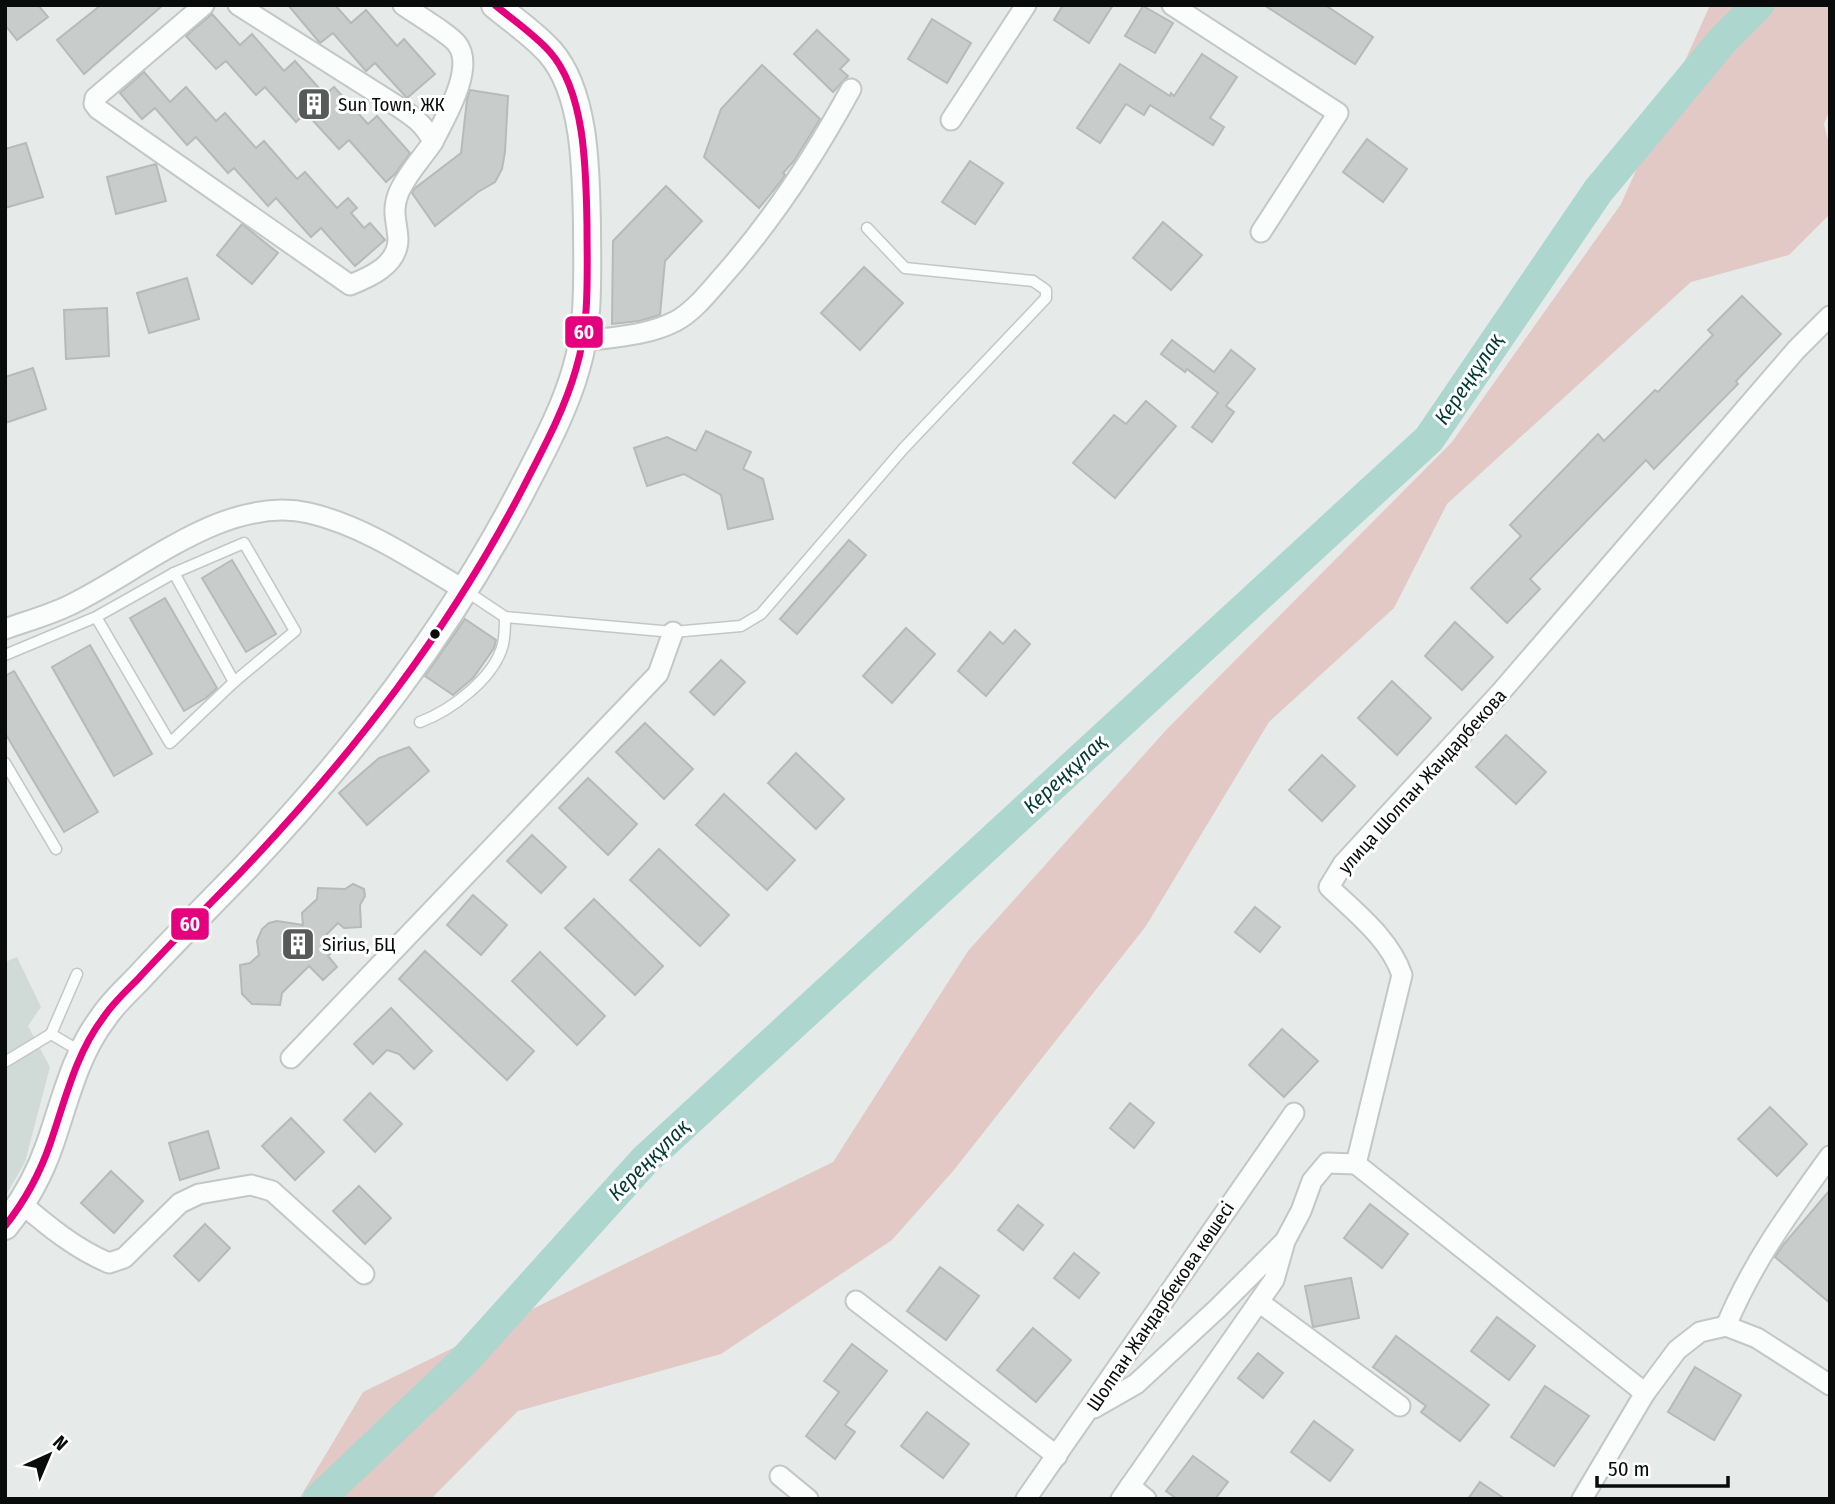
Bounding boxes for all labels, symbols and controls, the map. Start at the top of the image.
building icon: Sun Town, ЖК [295,85,333,123]
place label: Sun Town, ЖК [338,93,445,116]
line badge: 60 [564,315,604,349]
text: 60 [574,321,594,344]
water label: Кереңқұлақ [1429,328,1509,430]
unlabelled marker [428,627,442,641]
street label: улица Шолпан Жандарбекова [1333,684,1511,878]
water label: Кереңқұлақ [1018,729,1112,819]
line badge: 60 [170,907,210,941]
text: 60 [180,913,200,936]
building icon: Sirius, БЦ [279,925,317,963]
place label: Sirius, БЦ [322,933,396,956]
water label: Кереңқұлақ [603,1114,695,1206]
street label: Шолпан Жандарбекова көшесі [1082,1197,1239,1415]
north arrow [14,1420,84,1490]
text: N [48,1431,73,1455]
scale bar [1597,1444,1728,1488]
text: 50 m [1608,1456,1650,1482]

